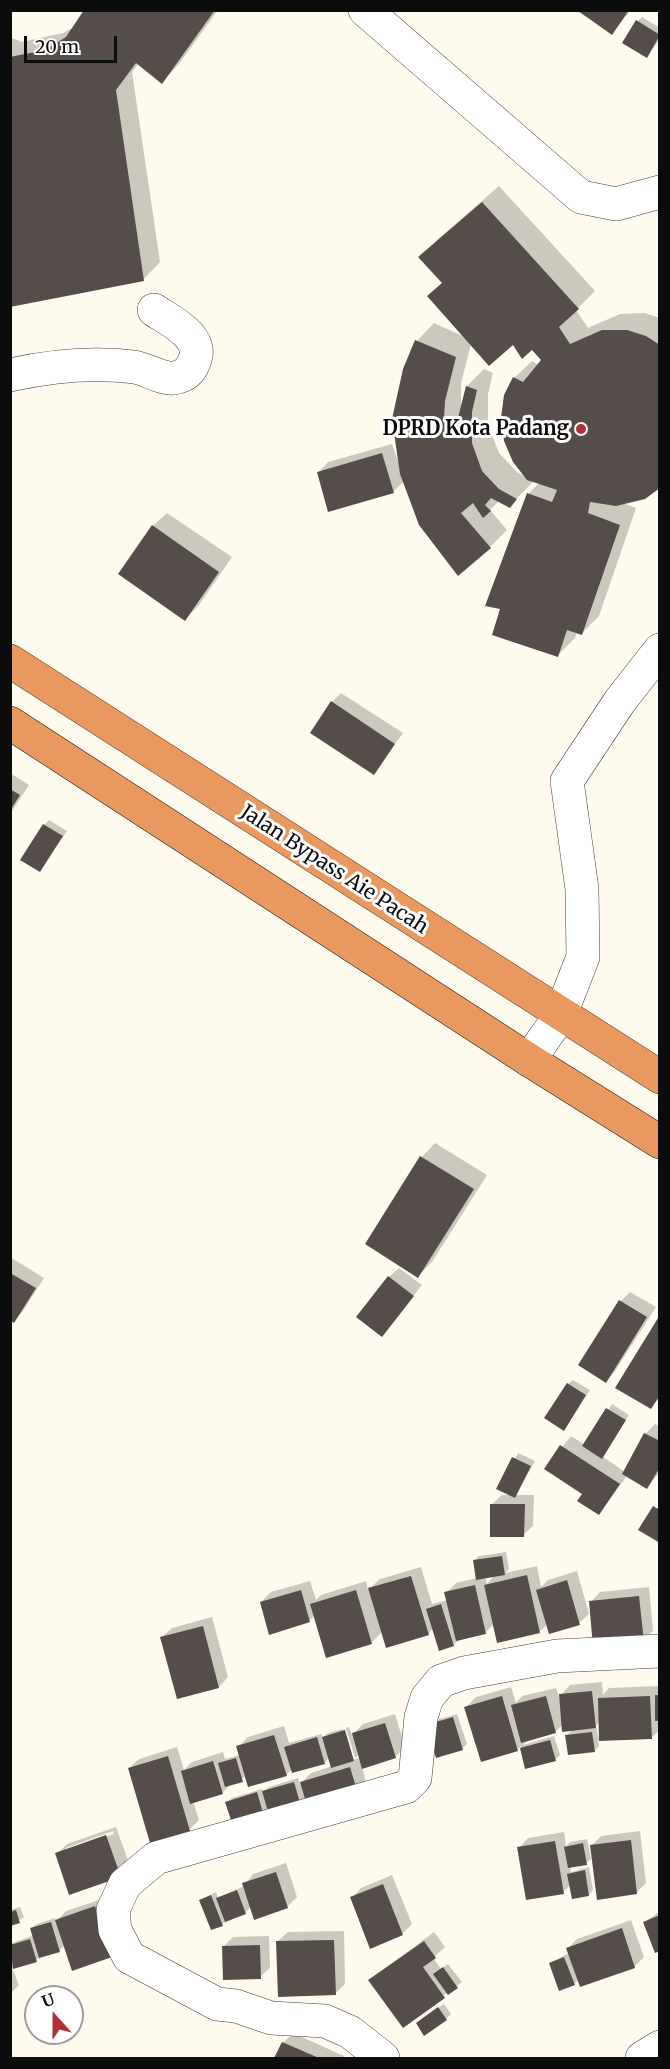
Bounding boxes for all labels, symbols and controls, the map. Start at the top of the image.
scale bar [27,24,120,62]
text: 20 m [35,35,79,58]
place label: DPRD Kota Padang [383,417,569,441]
marker: DPRD Kota Padang [574,422,588,436]
street label: Jalan Bypass Aie Pacah [236,800,432,940]
north arrow [24,1985,84,2045]
text: U [39,1989,57,2012]

